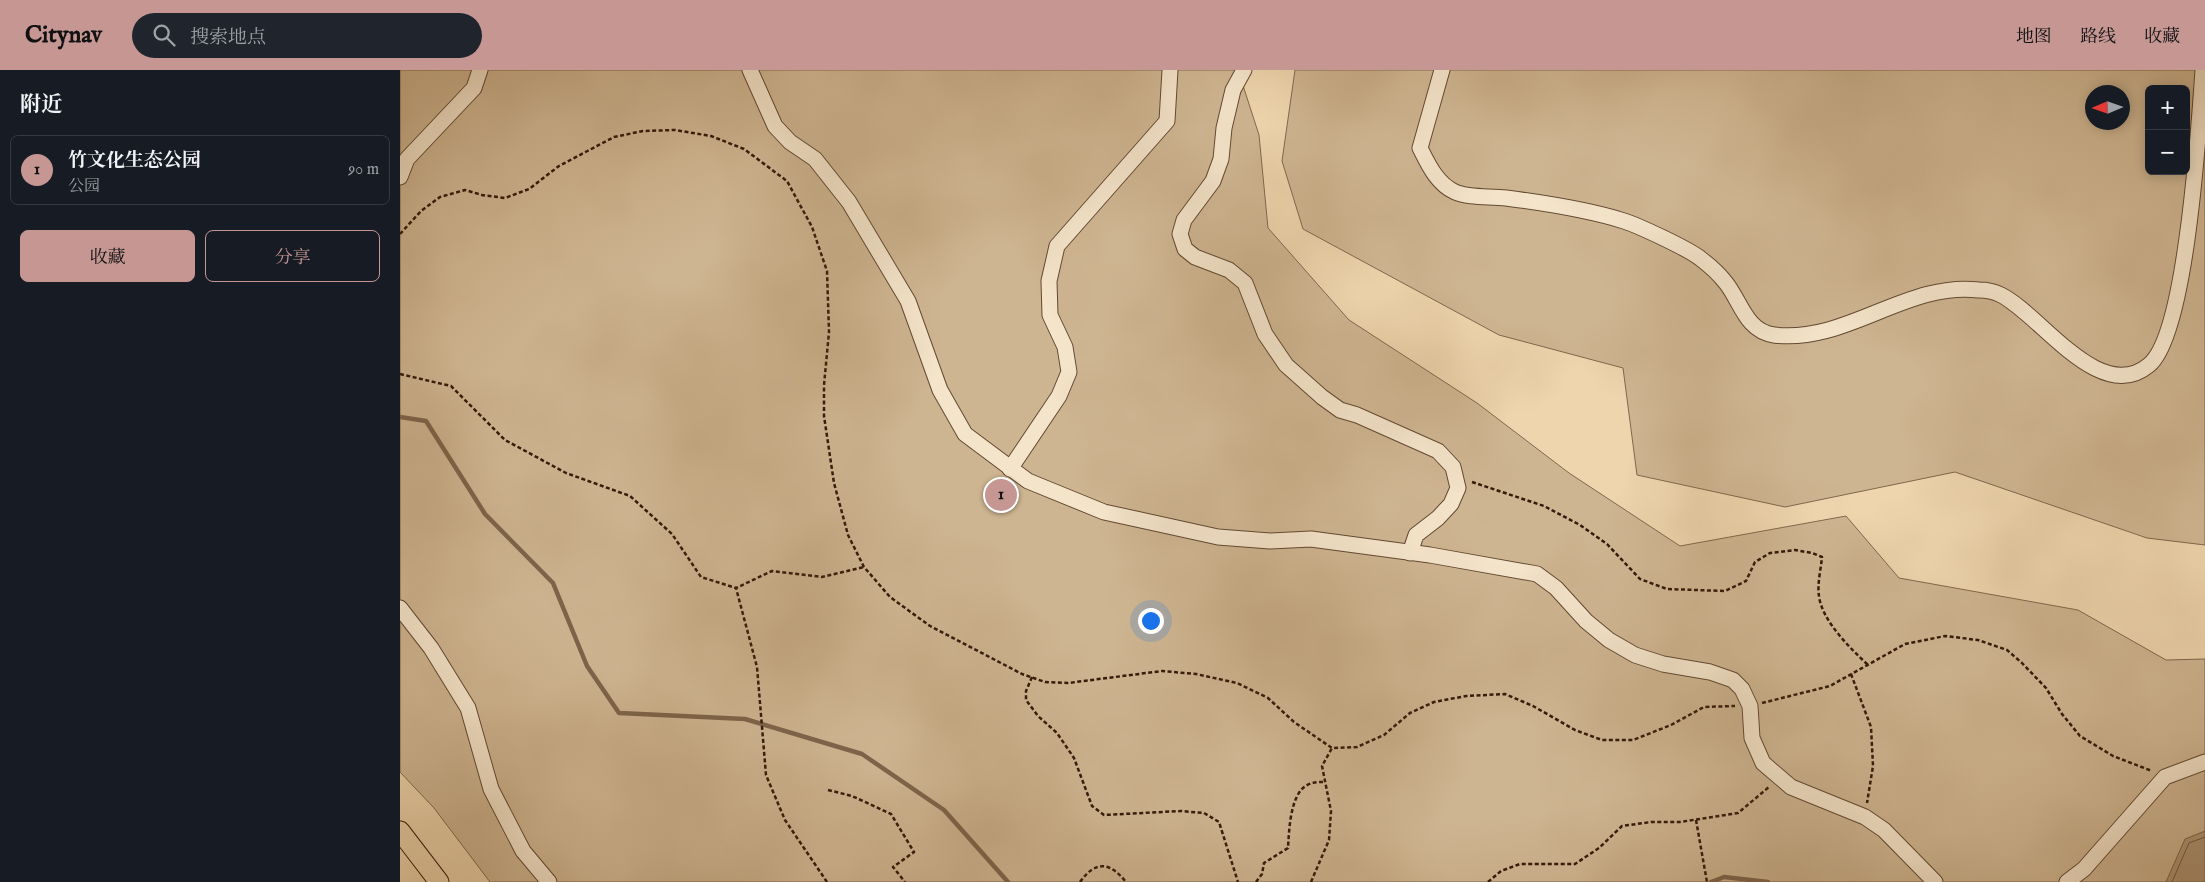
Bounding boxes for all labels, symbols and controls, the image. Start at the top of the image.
search box [132,13,482,58]
text: Citynav [25,20,102,51]
icon: search [150,21,178,49]
text: 搜索地点 [190,26,266,50]
text: 地图 [2016,26,2052,49]
text: 路线 [2080,26,2116,49]
text: 收藏 [2144,26,2180,49]
north arrow [2085,85,2130,130]
map controls [2145,85,2190,175]
button: + [2145,85,2190,130]
text: 附近 [20,92,62,119]
button: − [2145,130,2190,175]
text: 竹文化生态公园 [68,149,201,173]
text: 1 [34,160,40,180]
text: 90 m [348,160,379,180]
text: 公园 [68,177,100,197]
button: 收藏 [20,230,195,282]
button: 分享 [205,230,380,282]
pin: 1 [985,476,1017,514]
your location [1138,608,1164,634]

